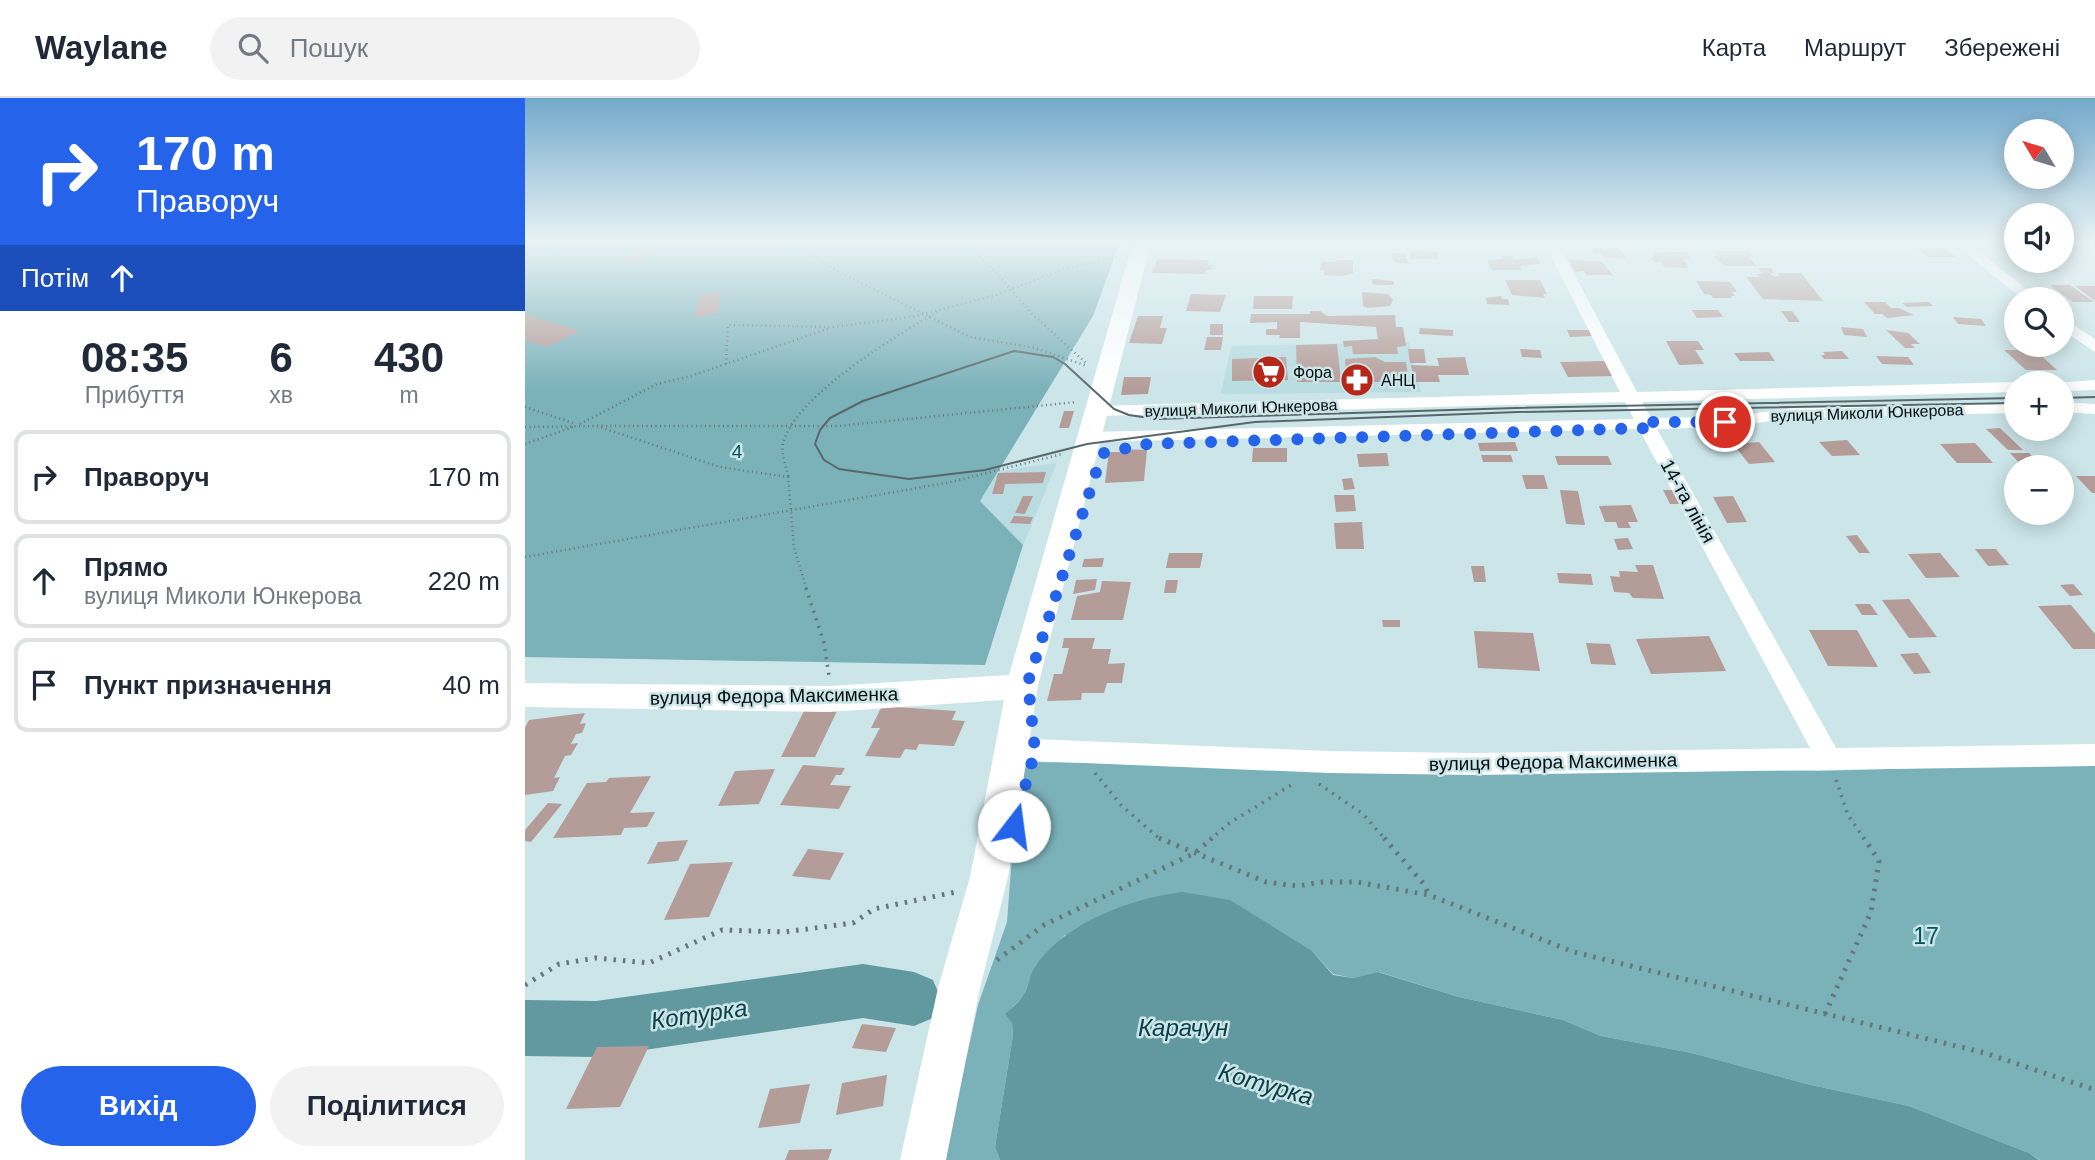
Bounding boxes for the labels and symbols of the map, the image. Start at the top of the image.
north arrow [2004,119,2074,189]
supermarket icon: Фора [1250,353,1288,391]
pharmacy icon: АНЦ [1338,361,1376,399]
place label: Фора [1293,364,1332,381]
place label: АНЦ [1381,372,1415,389]
pin [1695,392,1755,452]
street label: вулиця Миколи Юнкерова [1144,396,1338,420]
street label: вулиця Миколи Юнкерова [1770,401,1964,425]
park label: 4 [732,441,743,462]
street label: 14-та лінія [1656,456,1720,546]
street label: вулиця Федора Максименка [650,683,899,709]
street label: вулиця Федора Максименка [1429,749,1678,775]
position arrow [977,789,1051,863]
park label: 17 [1913,923,1939,949]
water label: Котурка [649,994,749,1034]
water label: Карачун [1138,1014,1228,1041]
water label: Котурка [1216,1058,1316,1110]

